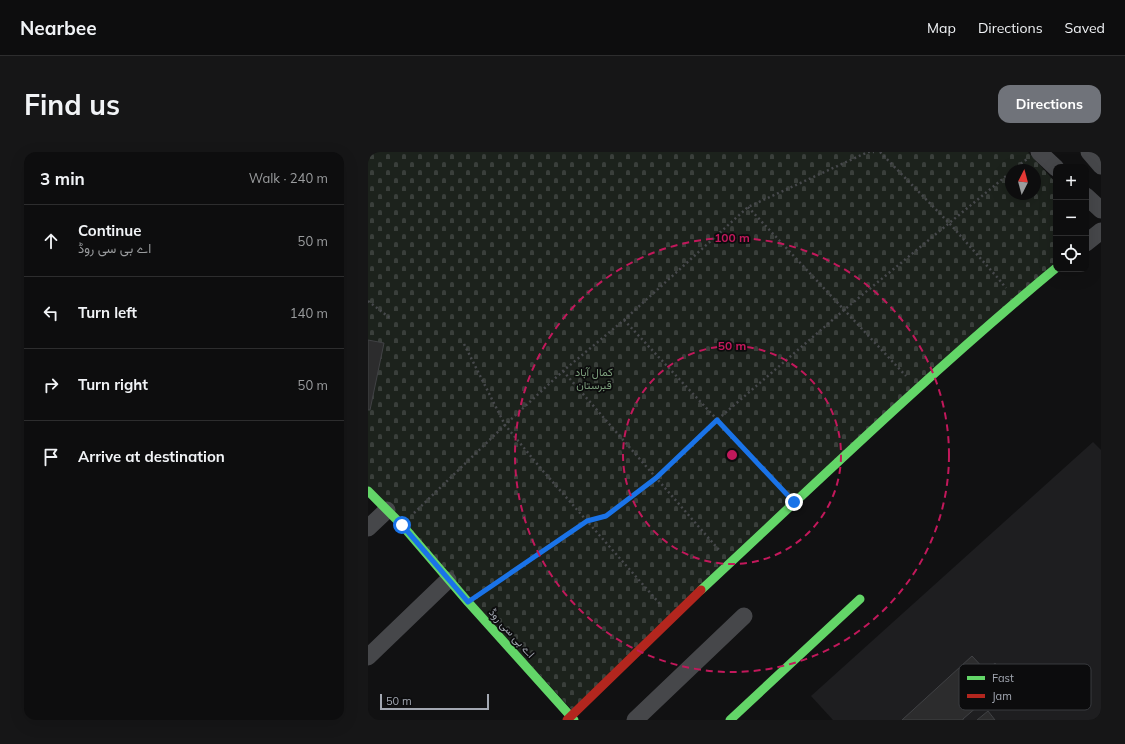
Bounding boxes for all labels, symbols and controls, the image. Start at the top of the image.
text: Nearbee [20,16,97,40]
text: Map [927,19,956,37]
text: Directions [978,19,1043,37]
text: Saved [1065,19,1105,37]
button: Directions [998,85,1101,123]
text: Find us [24,87,120,122]
north arrow [1005,164,1041,200]
map controls [1053,164,1089,272]
button: + [1053,164,1089,200]
text: 3 min [40,168,85,189]
text: Walk · 240 m [249,170,328,186]
button: − [1053,200,1089,236]
text: Continue [78,221,141,240]
icon: ahead [40,230,62,252]
text: 100 m [714,230,750,245]
text: 50 m [298,233,328,249]
button: locate [1053,236,1089,272]
text: اے بی سی روڈ [78,240,151,256]
icon: left [40,302,62,324]
text: Turn left [78,303,137,322]
text: 140 m [290,305,328,321]
text: 50 m [718,338,746,353]
park label: کمال آباد قبرستان [575,365,613,392]
icon: right [40,374,62,396]
text: Turn right [78,375,148,394]
text: 50 m [298,377,328,393]
icon: arrive [40,446,62,468]
text: Arrive at destination [78,447,225,466]
centre of rings [725,448,739,462]
route end [785,493,803,511]
route start [393,516,411,534]
street label: اے بی سی روڈ [486,605,538,661]
legend [959,664,1091,710]
text: Fast [992,671,1014,685]
text: Jam [992,689,1012,703]
scale bar [380,692,489,711]
text: 50 m [386,694,412,708]

